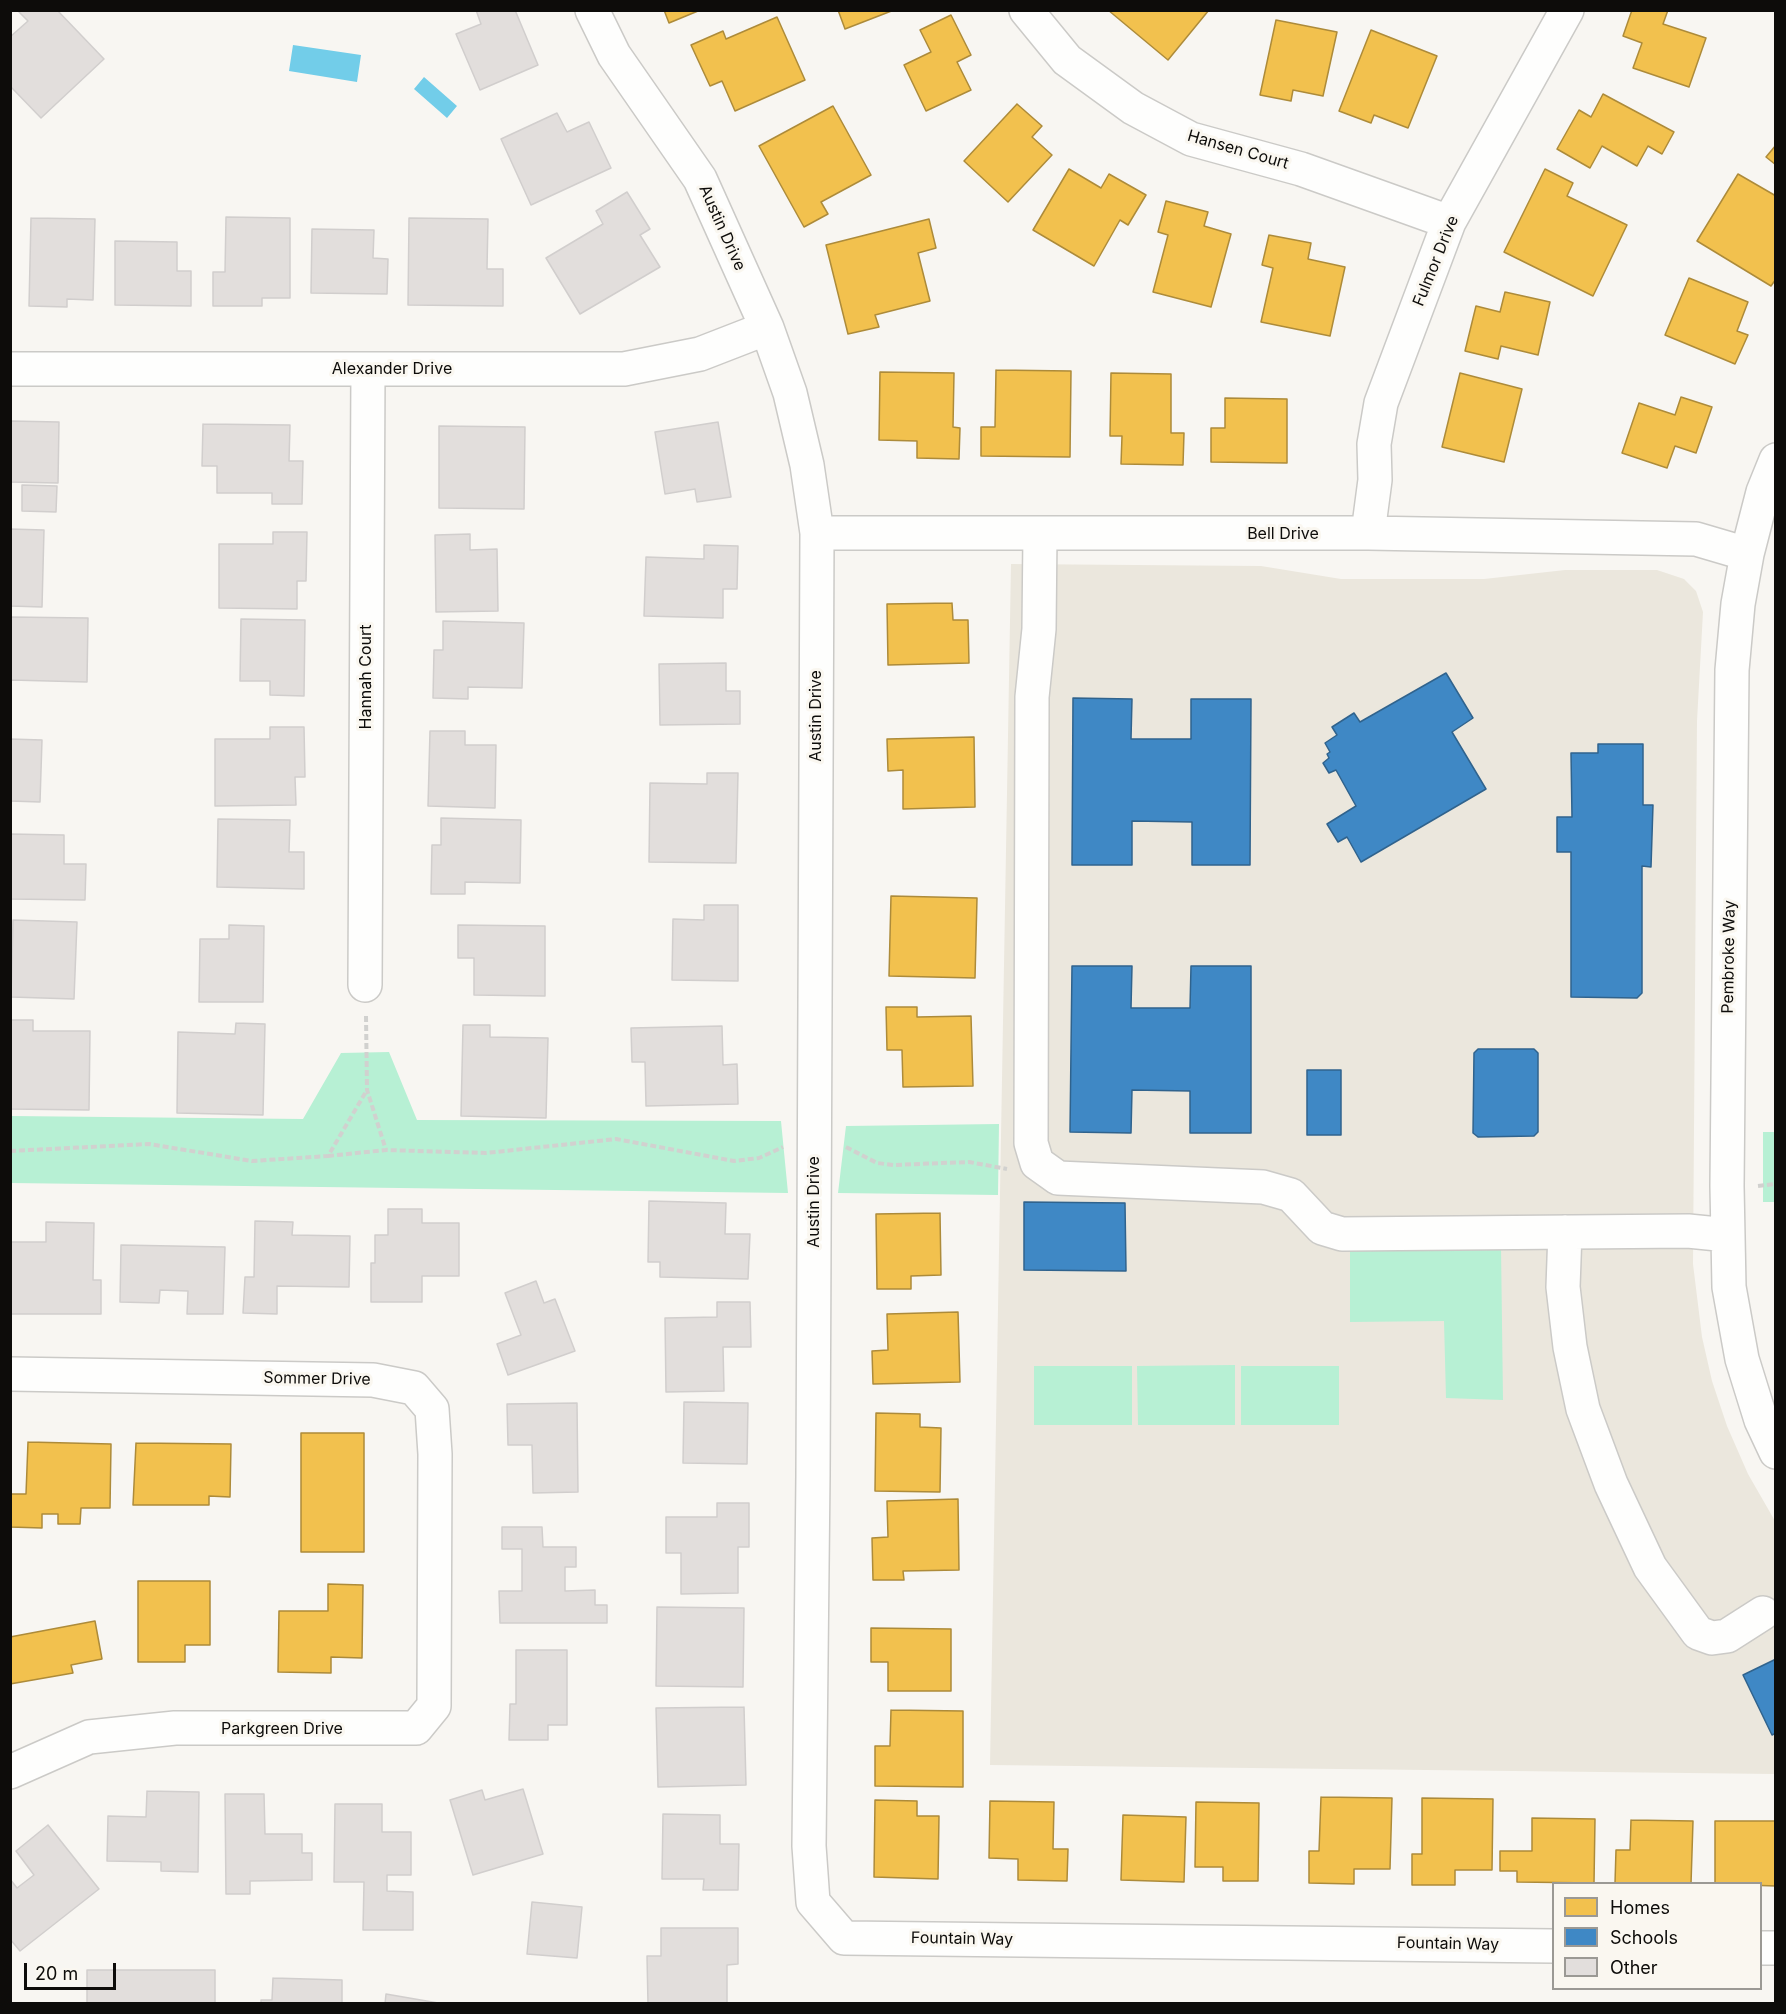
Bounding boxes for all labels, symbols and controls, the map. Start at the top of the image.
street label: Hansen Court [1185,126,1291,174]
street label: Austin Drive [695,182,749,274]
street label: Fulmor Drive [1409,213,1463,309]
street label: Alexander Drive [332,359,452,379]
street label: Bell Drive [1247,524,1319,544]
street label: Hannah Court [356,625,376,729]
street label: Austin Drive [806,670,826,762]
street label: Pembroke Way [1718,900,1740,1014]
street label: Austin Drive [804,1156,824,1248]
street label: Sommer Drive [263,1368,371,1390]
street label: Parkgreen Drive [221,1719,343,1739]
legend [1552,1882,1762,1990]
text: Homes [1610,1897,1670,1918]
text: Schools [1610,1927,1678,1948]
street label: Fountain Way [911,1929,1013,1949]
street label: Fountain Way [1397,1934,1499,1954]
scale bar [27,1951,118,1989]
text: Other [1610,1957,1658,1978]
text: 20 m [35,1963,78,1984]

